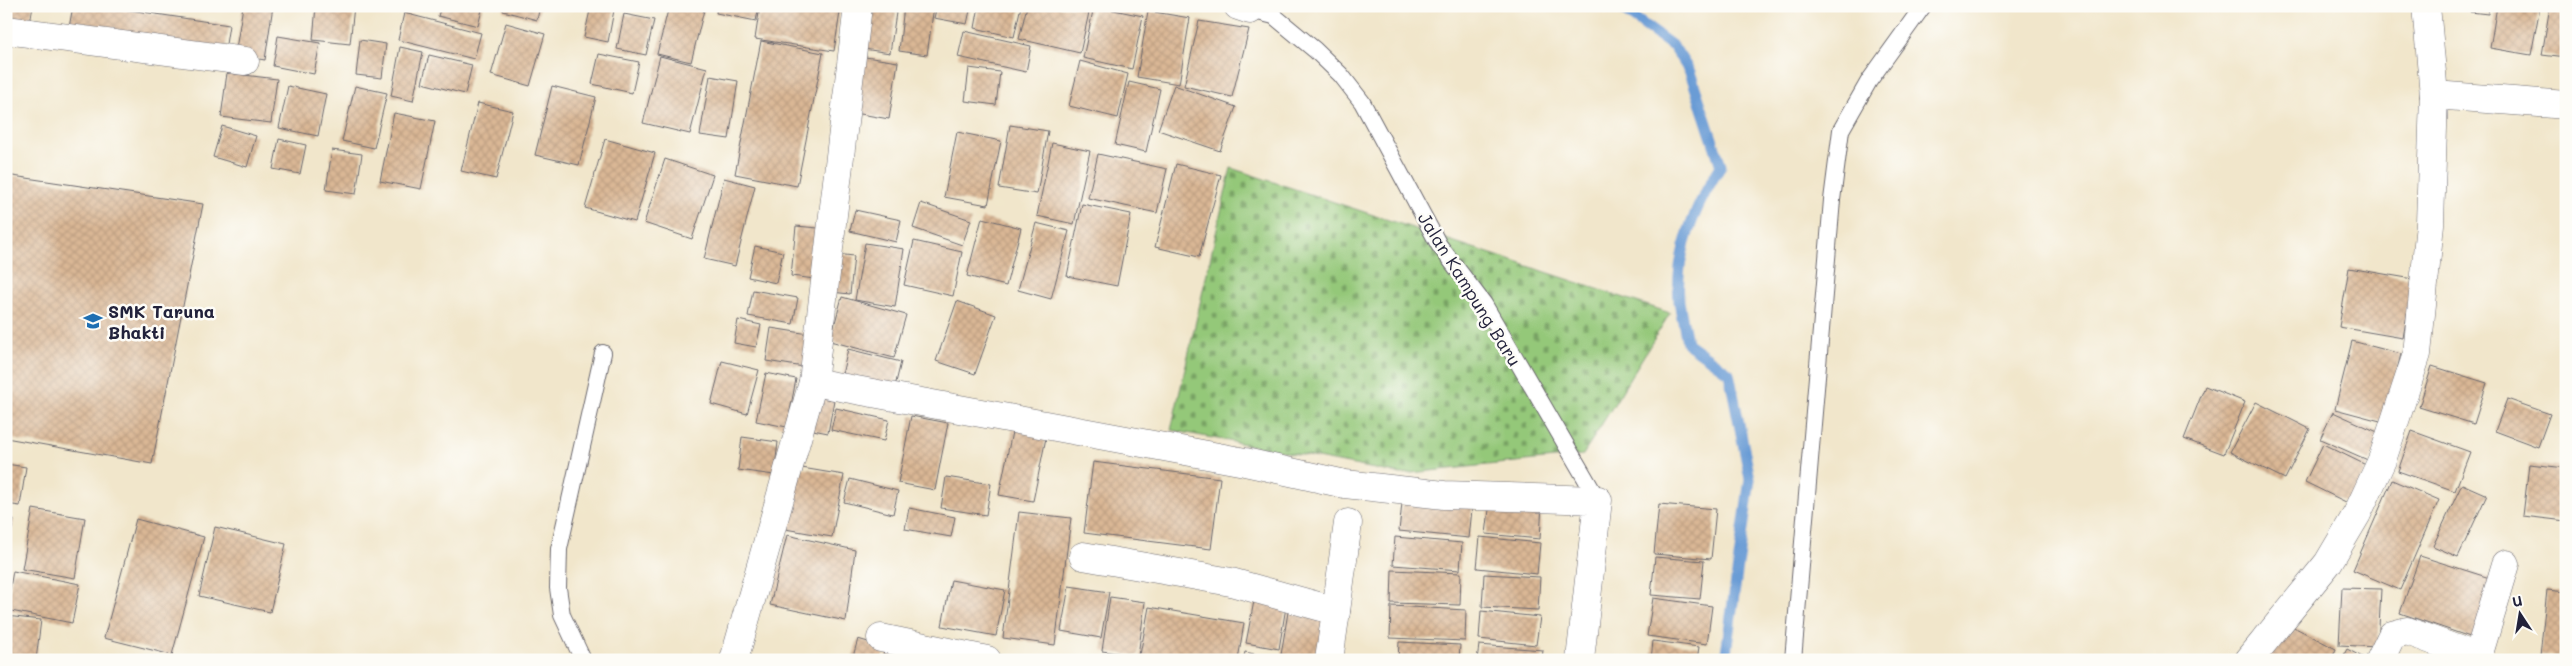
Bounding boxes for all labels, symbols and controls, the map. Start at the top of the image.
street label: Jalan Kampung Baru [1413,207,1527,371]
place label: SMK Taruna Bhakti [108,299,215,344]
school or university icon: SMK Taruna Bhakti [82,310,104,332]
north arrow [2494,588,2544,638]
text: U [2510,590,2524,611]

